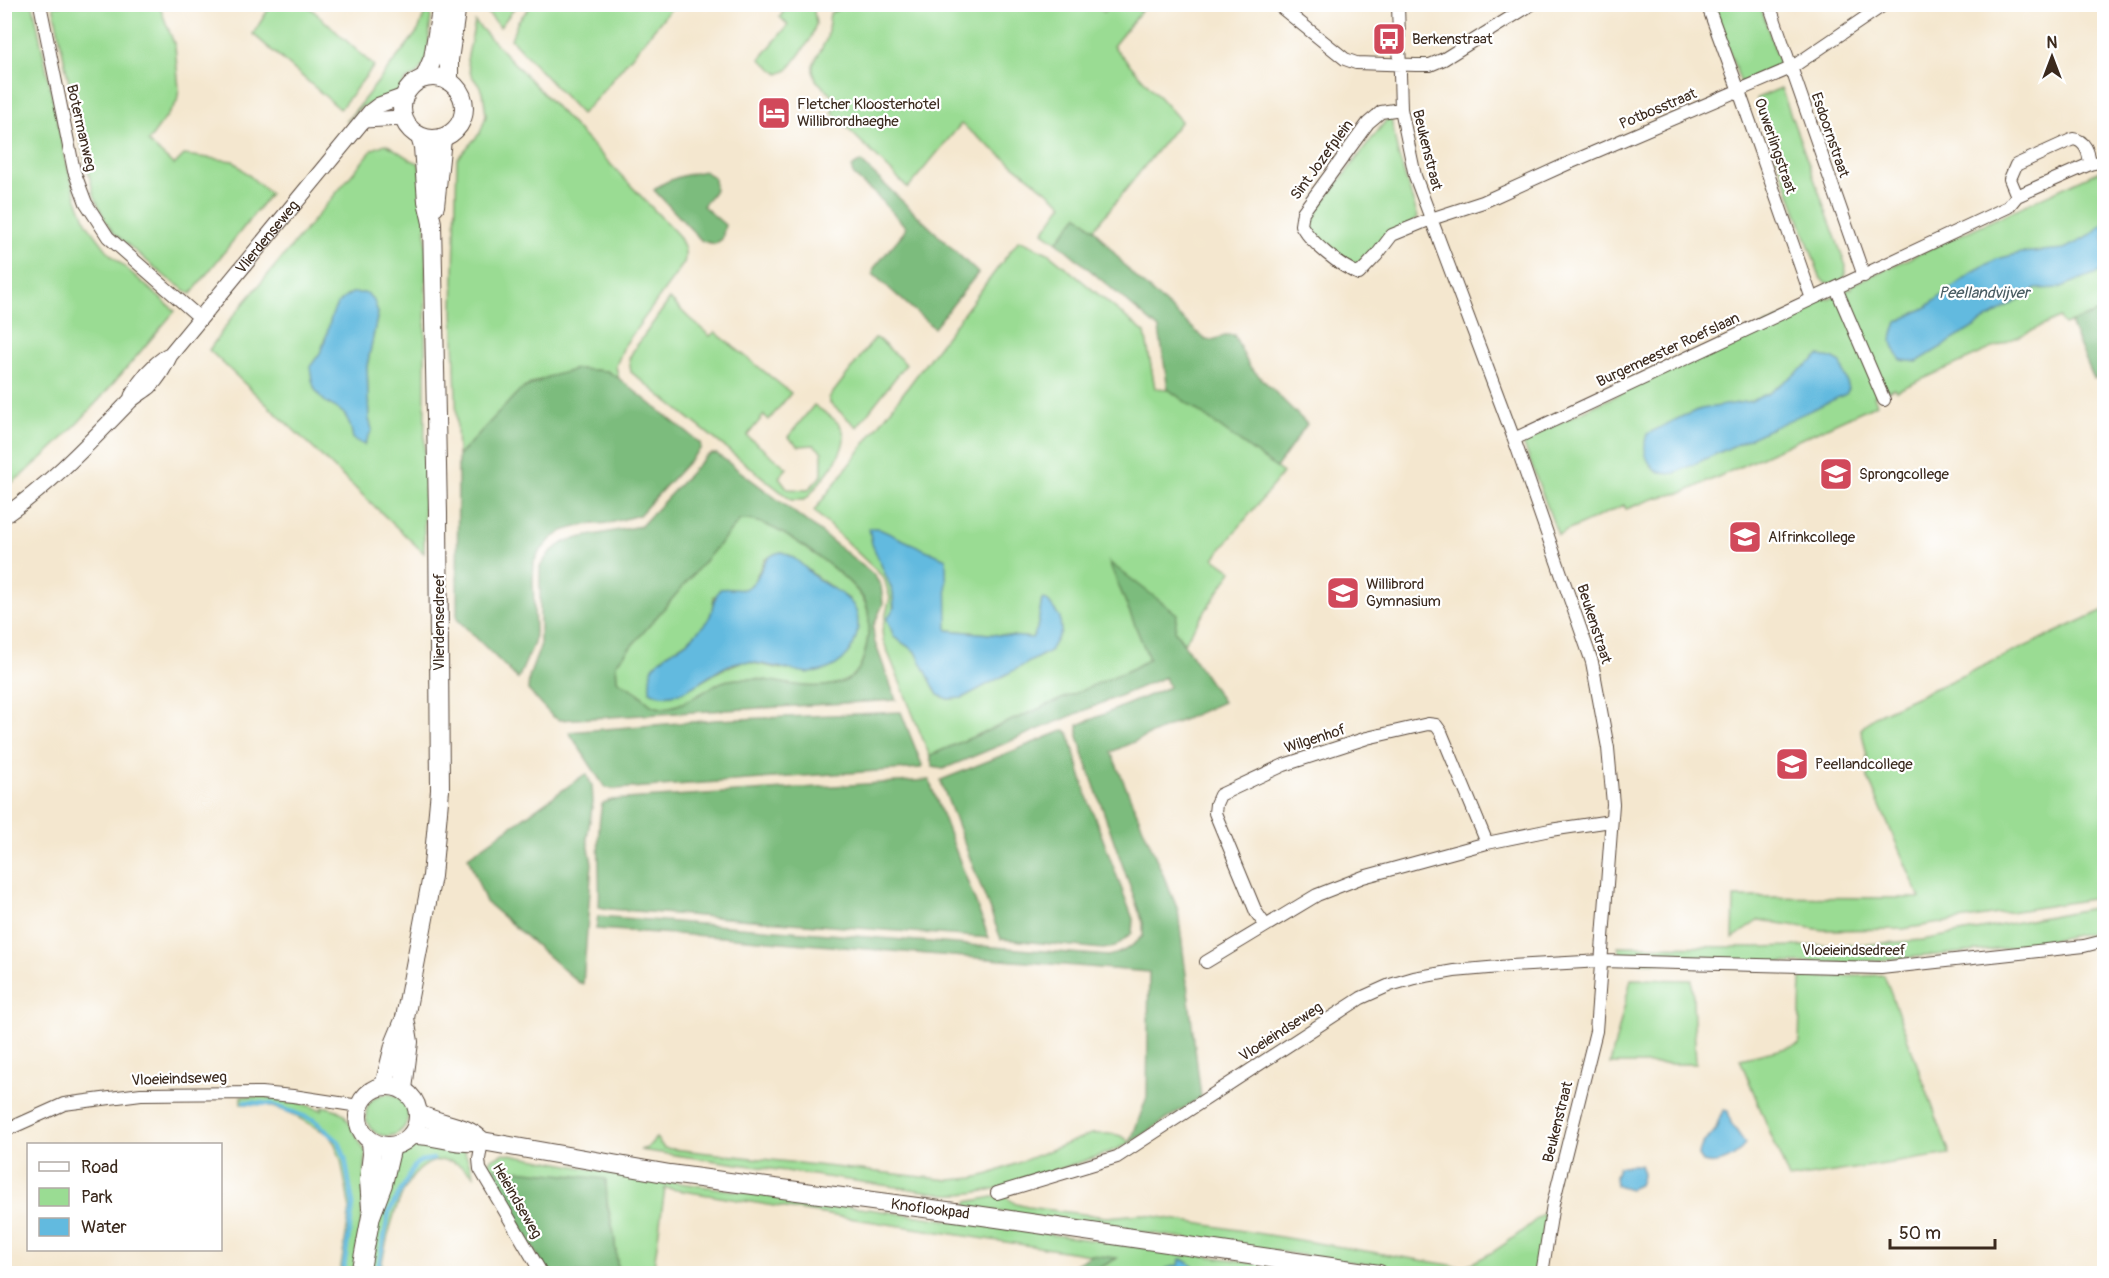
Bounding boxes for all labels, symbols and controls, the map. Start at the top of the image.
bus stop icon: Berkenstraat [1371,21,1407,57]
north arrow [2022,27,2082,87]
place label: Berkenstraat [1412,30,1493,49]
text: N [2047,33,2058,53]
street label: Botermanweg [62,83,100,173]
street label: Potbosstraat [1616,84,1700,134]
street label: Esdoornstraat [1807,90,1854,181]
hotel icon: Fletcher Kloosterhotel Willibrordhaeghe [756,95,792,131]
place label: Fletcher Kloosterhotel Willibrordhaeghe [797,95,940,131]
street label: Ouwerlingstraat [1750,96,1801,197]
street label: Beukenstraat [1408,108,1446,193]
street label: Sint Jozefplein [1287,116,1357,204]
street label: Vlierdenseweg [231,196,303,278]
water label: Peellandvijver [1939,283,2032,303]
street label: Burgemeester Roefslaan [1593,309,1743,391]
school or university icon: Sprongcollege [1818,456,1854,492]
place label: Sprongcollege [1859,465,1950,484]
school or university icon: Alfrinkcollege [1727,519,1763,555]
place label: Alfrinkcollege [1768,528,1856,547]
street label: Vlierdensedreef [430,573,449,671]
school or university icon: Willibrord Gymnasium [1325,575,1361,611]
place label: Willibrord Gymnasium [1366,575,1441,611]
street label: Beukenstraat [1572,582,1616,667]
street label: Wilgenhof [1282,720,1348,758]
school or university icon: Peellandcollege [1774,746,1810,782]
place label: Peellandcollege [1815,755,1913,774]
street label: Vloeieindsedreef [1802,941,1906,960]
street label: Vloeieindseweg [1236,998,1326,1066]
street label: Vloeieindseweg [131,1068,227,1090]
street label: Beukenstraat [1539,1079,1577,1164]
legend [27,1143,222,1251]
text: Road [81,1156,118,1179]
street label: Heieindseweg [488,1160,546,1242]
text: Park [81,1186,113,1209]
street label: Knoflookpad [890,1194,971,1224]
scale bar [1890,1212,1995,1250]
text: Water [81,1216,127,1239]
text: 50 m [1899,1222,1941,1245]

